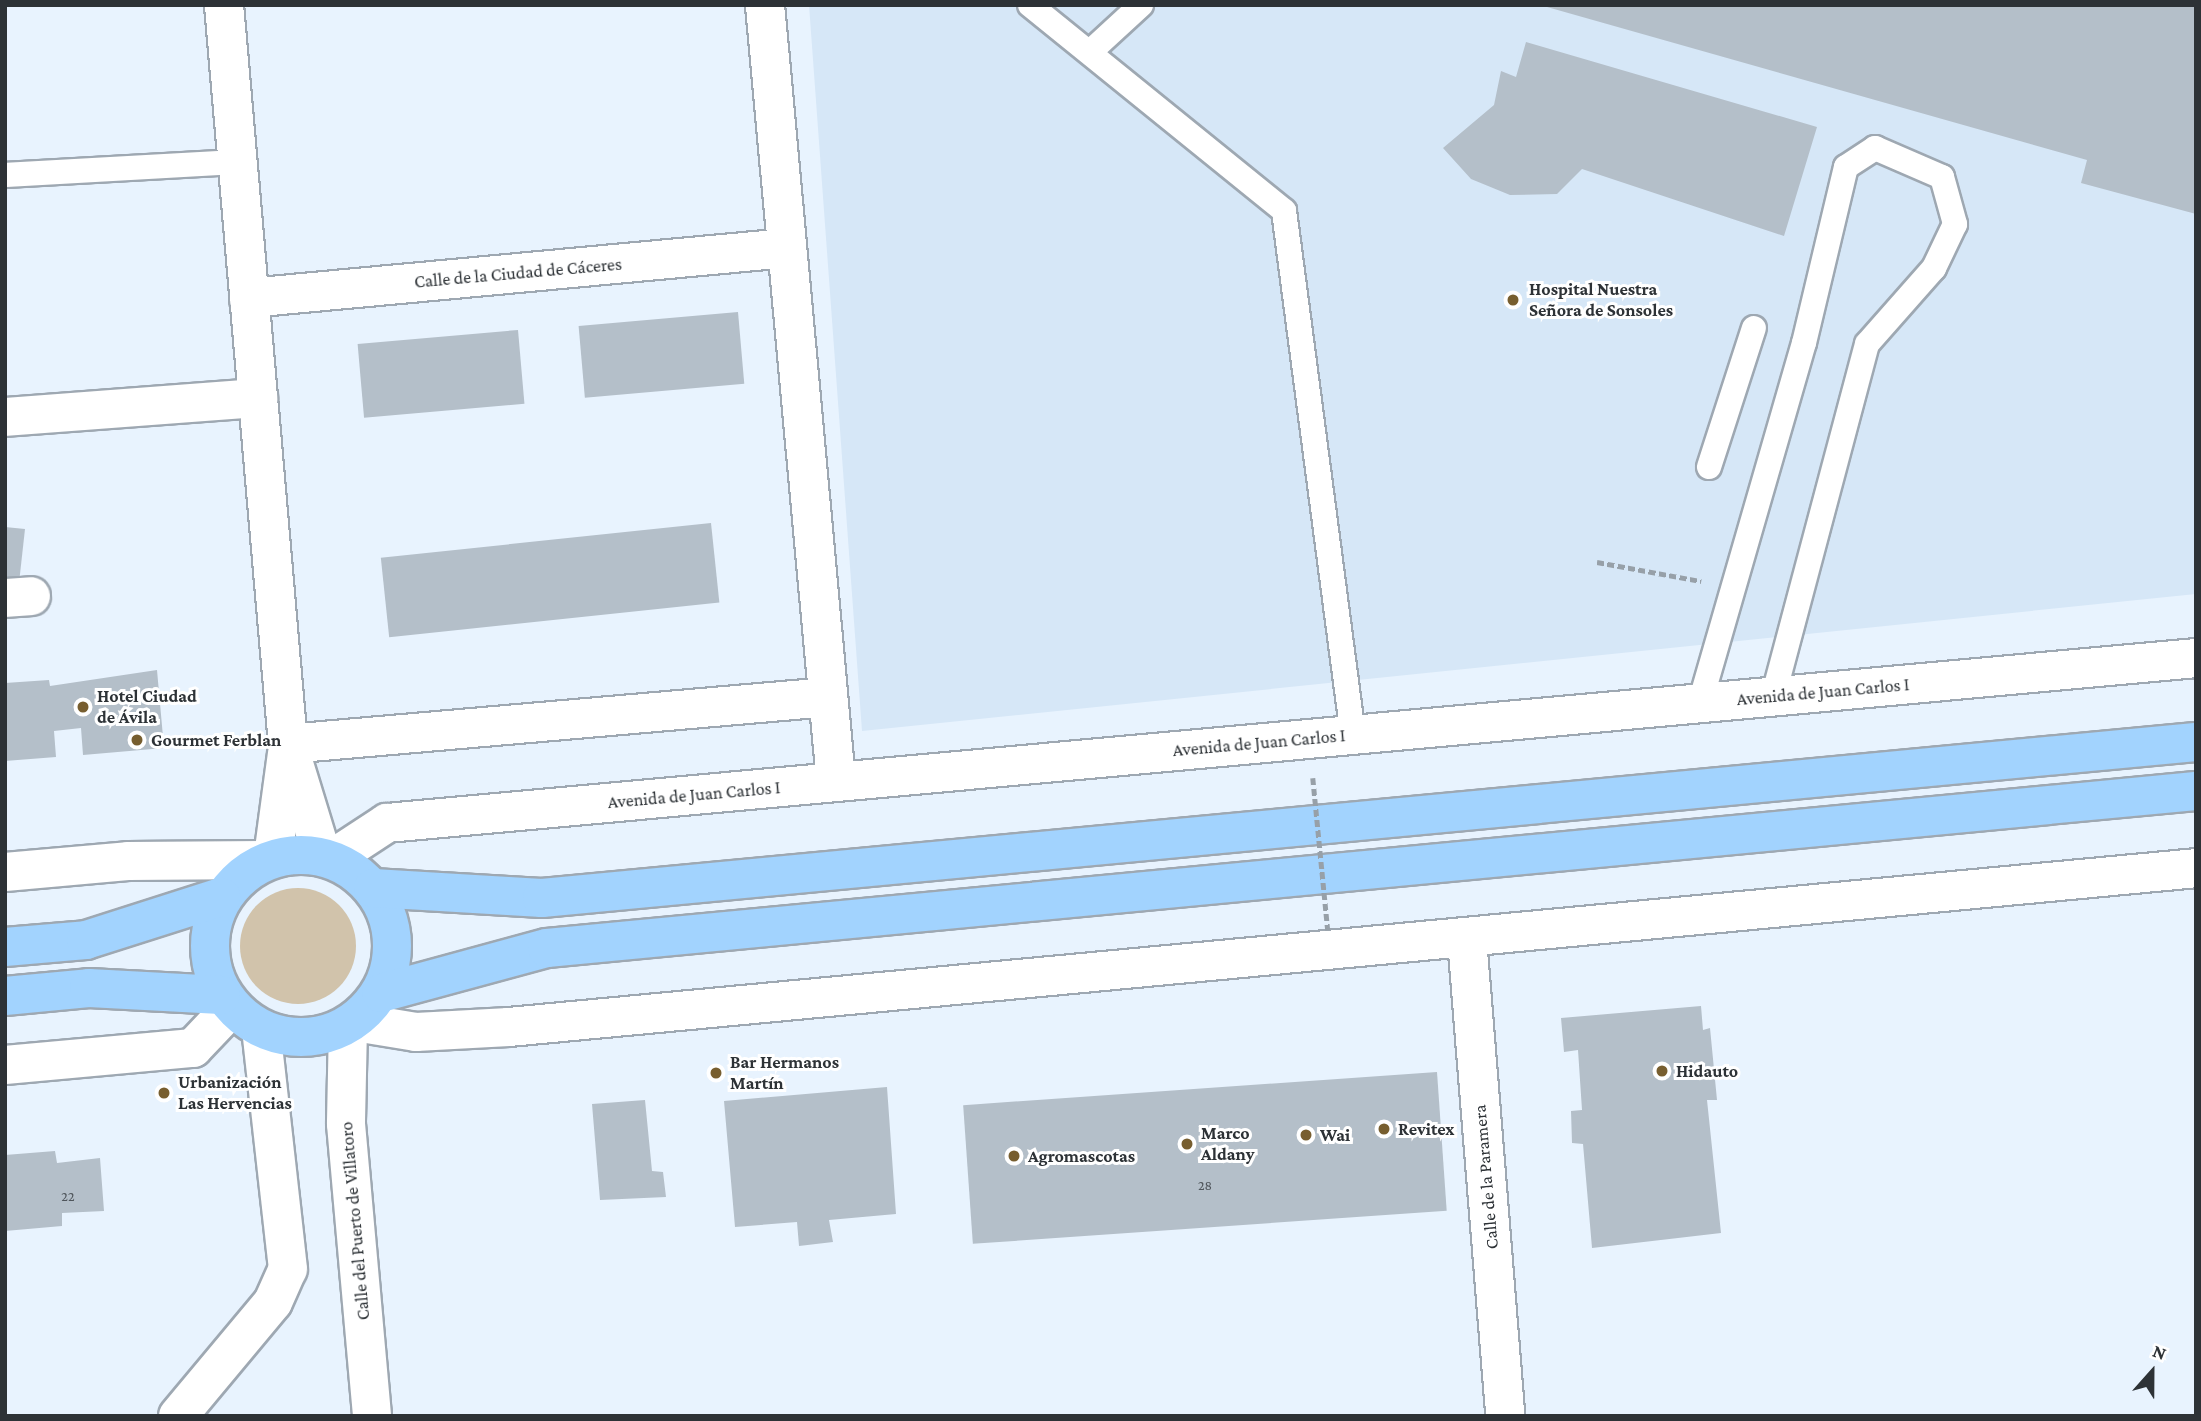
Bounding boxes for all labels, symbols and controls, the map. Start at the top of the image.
street label: Calle de la Ciudad de Cáceres [413,253,623,293]
place label: Hospital Nuestra Señora de Sonsoles [1529,279,1673,322]
marker: Hospital Nuestra Señora de Sonsoles [1503,290,1523,310]
street label: Avenida de Juan Carlos I [1736,674,1910,710]
place label: Hotel Ciudad de Ávila [97,686,197,728]
marker: Hotel Ciudad de Ávila [75,699,91,715]
street label: Avenida de Juan Carlos I [1172,725,1346,761]
place label: Gourmet Ferblan [151,729,281,751]
marker: Gourmet Ferblan [129,732,145,748]
street label: Avenida de Juan Carlos I [607,777,781,813]
place label: Bar Hermanos Martín [730,1052,839,1094]
place label: Hidauto [1676,1060,1738,1082]
marker: Hidauto [1654,1063,1670,1079]
marker: Bar Hermanos Martín [708,1065,724,1081]
place label: Urbanización Las Hervencias [178,1072,292,1114]
marker: Urbanización Las Hervencias [156,1085,172,1101]
street label: Calle de la Paramera [1469,1104,1503,1250]
place label: Revitex [1398,1118,1454,1140]
street label: Calle del Puerto de Villatoro [336,1121,374,1321]
marker: Revitex [1376,1121,1392,1137]
place label: Marco Aldany [1201,1123,1255,1166]
place label: Wai [1320,1124,1350,1146]
marker: Wai [1298,1127,1314,1143]
marker: Marco Aldany [1179,1136,1195,1152]
place label: Agromascotas [1028,1145,1135,1167]
marker: Agromascotas [1006,1148,1022,1164]
house number: 28 [1198,1177,1212,1193]
house number: 22 [61,1188,75,1204]
north arrow [2117,1337,2187,1407]
text: N [2150,1340,2170,1364]

